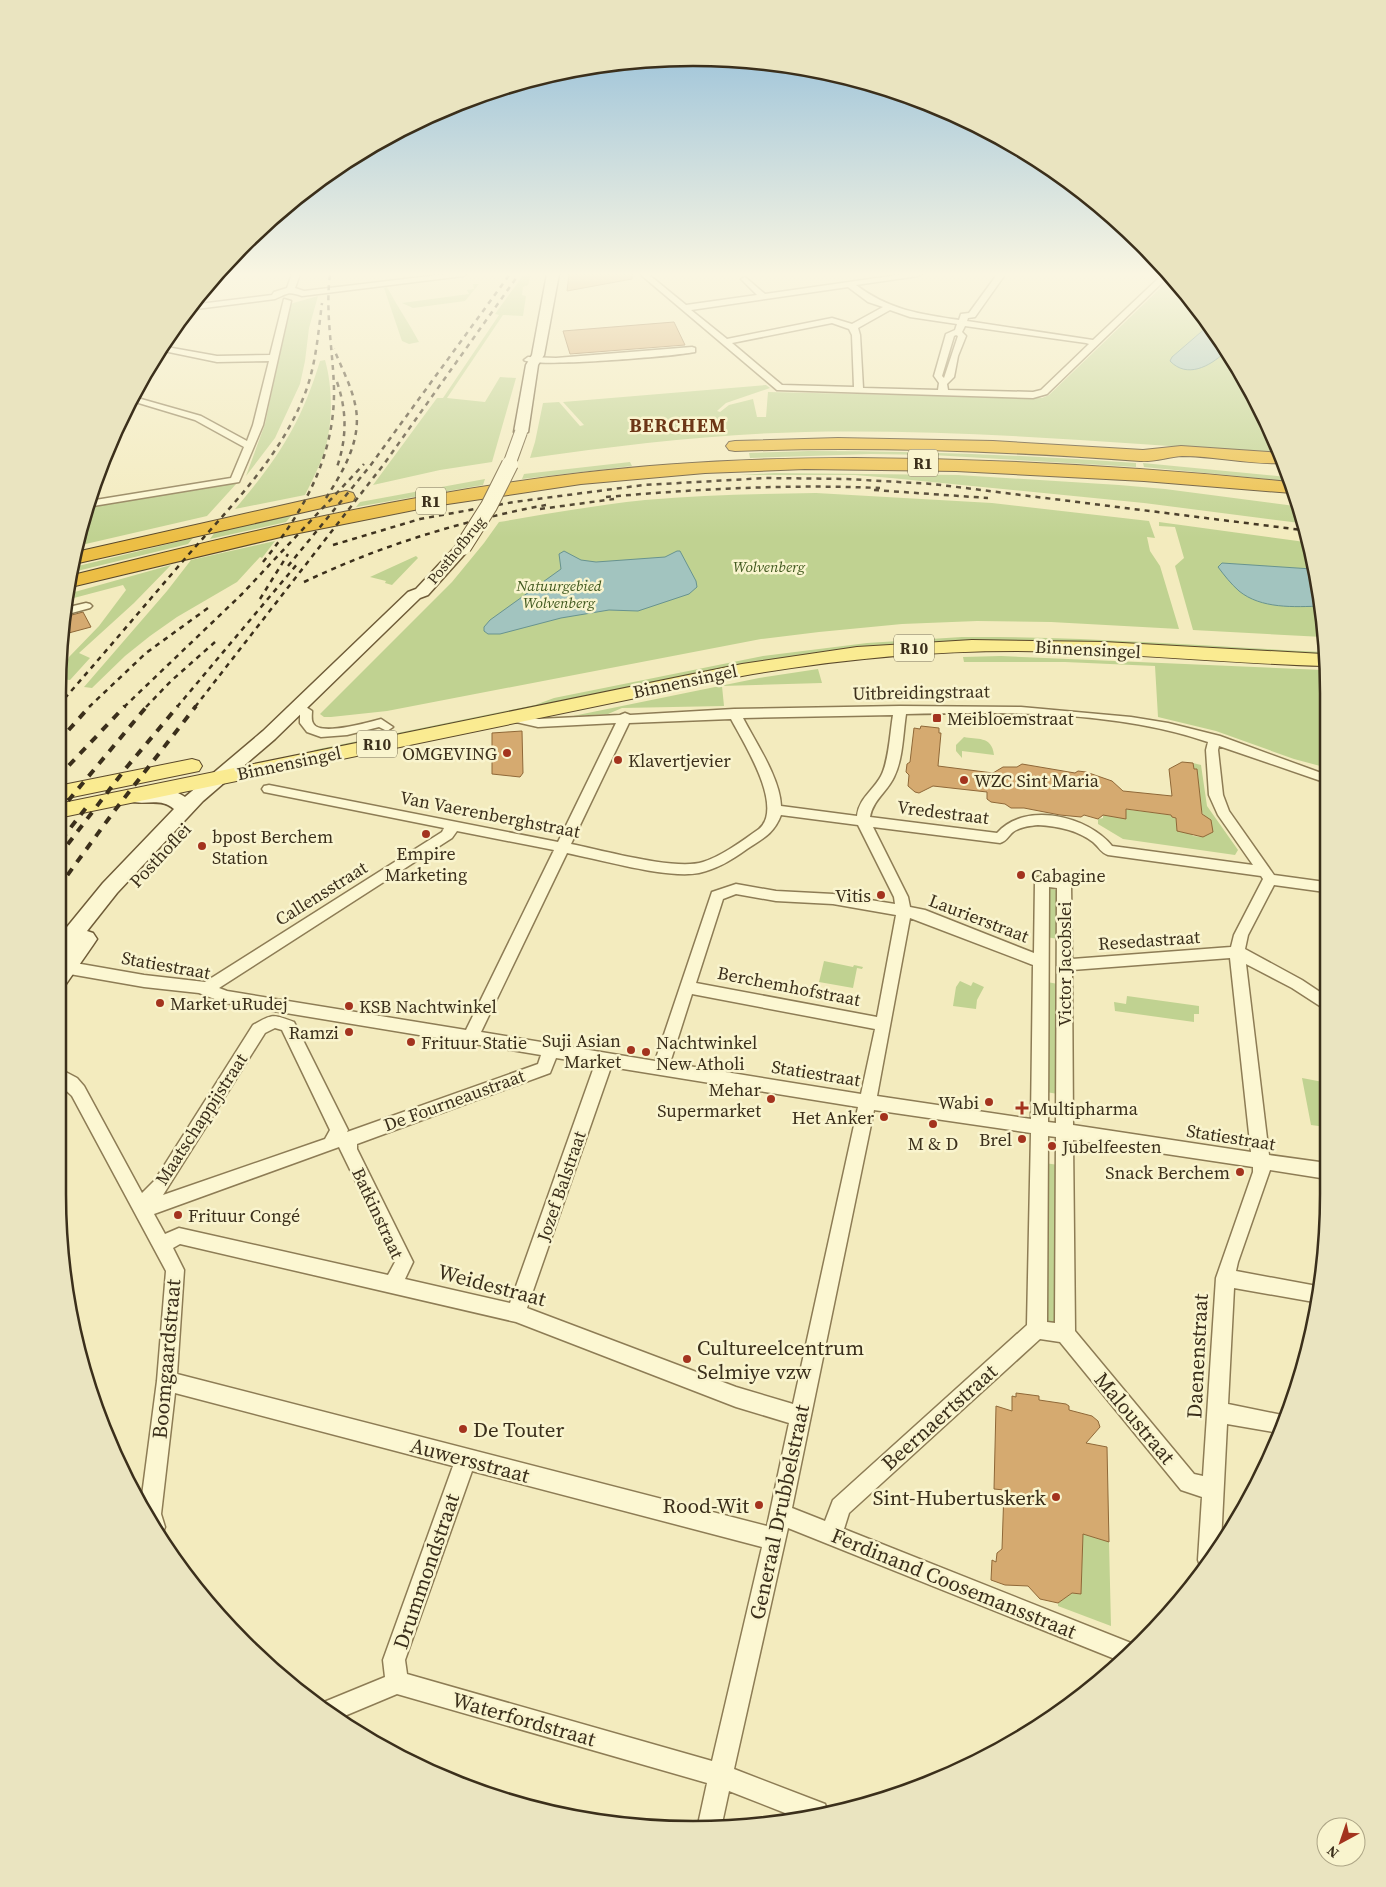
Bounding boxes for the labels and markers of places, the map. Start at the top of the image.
place label: Meibloemstraat [947,706,1074,731]
marker: Meibloemstraat [931,712,943,724]
place label: OMGEVING [402,741,497,766]
marker: OMGEVING [501,747,513,759]
place label: Klavertjevier [628,748,731,773]
marker: Klavertjevier [612,754,624,766]
place label: WZC Sint Maria [974,768,1100,793]
marker: WZC Sint Maria [958,774,970,786]
place label: bpost Berchem Station [212,824,333,870]
marker: Empire Marketing [420,828,432,840]
marker: bpost Berchem Station [196,840,208,852]
place label: Empire Marketing [385,841,467,887]
place label: Cabagine [1031,863,1106,888]
marker: Cabagine [1015,869,1027,881]
place label: Vitis [835,883,871,908]
marker: Vitis [875,889,887,901]
place label: Market uRudej [170,991,288,1016]
place label: KSB Nachtwinkel [359,994,497,1019]
marker: Market uRudej [154,997,166,1009]
marker: KSB Nachtwinkel [343,1000,355,1012]
place label: Ramzi [288,1020,339,1045]
marker: Ramzi [343,1026,355,1038]
place label: Suji Asian Market [542,1028,621,1074]
place label: Frituur Statie [421,1030,527,1055]
place label: Nachtwinkel New Atholi [656,1030,757,1076]
marker: Frituur Statie [405,1036,417,1048]
marker: Suji Asian Market [625,1044,637,1056]
marker: Nachtwinkel New Atholi [640,1046,652,1058]
place label: Mehar Supermarket [657,1077,761,1123]
place label: Wabi [938,1090,979,1115]
marker: Mehar Supermarket [765,1093,777,1105]
marker: Wabi [983,1096,995,1108]
place label: Multipharma [1032,1096,1139,1121]
marker: Multipharma [1016,1102,1028,1114]
place label: Het Anker [792,1105,874,1130]
marker: Het Anker [878,1111,890,1123]
marker: M & D [927,1118,939,1130]
place label: Brel [979,1127,1012,1152]
place label: M & D [908,1131,958,1156]
marker: Brel [1016,1133,1028,1145]
place label: Jubelfeesten [1061,1134,1162,1159]
marker: Jubelfeesten [1046,1140,1058,1152]
place label: Snack Berchem [1105,1160,1230,1185]
marker: Snack Berchem [1234,1166,1246,1178]
place label: Frituur Congé [188,1203,300,1228]
marker: Frituur Congé [172,1209,184,1221]
place label: Cultureelcentrum Selmiye vzw [697,1333,864,1386]
marker: Cultureelcentrum Selmiye vzw [681,1353,693,1365]
place label: De Touter [473,1415,564,1444]
marker: De Touter [457,1423,469,1435]
place label: Sint-Hubertuskerk [873,1483,1047,1512]
place label: Rood-Wit [663,1491,749,1520]
marker: Sint-Hubertuskerk [1050,1491,1062,1503]
marker: Rood-Wit [753,1499,765,1511]

